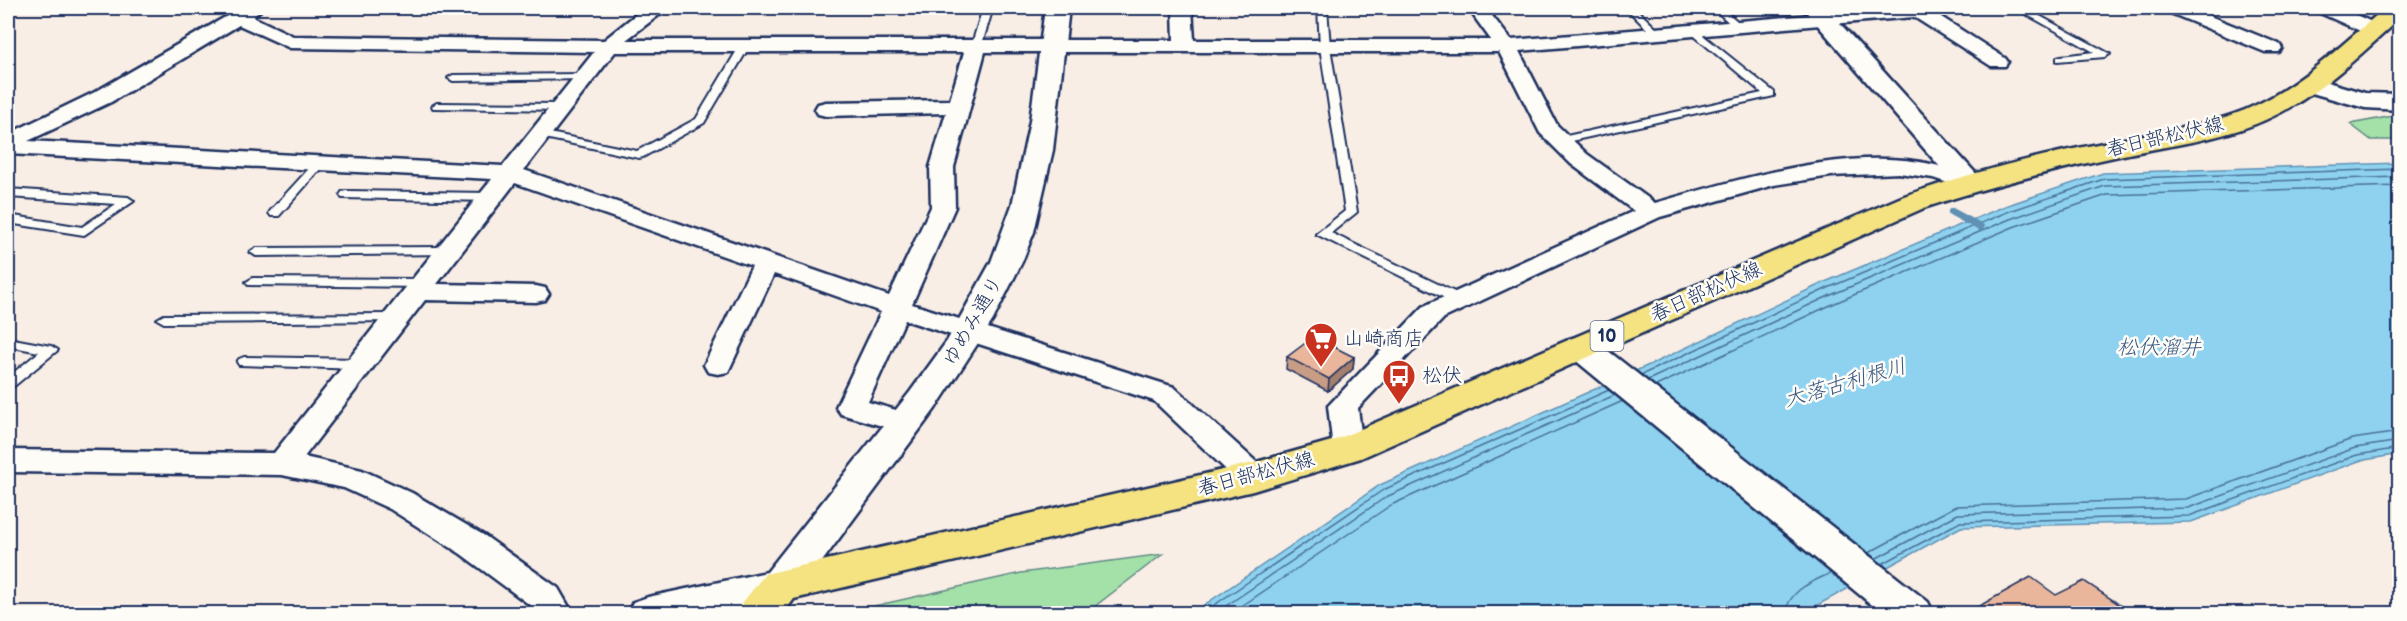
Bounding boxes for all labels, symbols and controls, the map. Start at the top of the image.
street label: 春日部松伏線 [2104,112,2226,162]
street label: 春日部松伏線 [1646,257,1766,327]
street label: ゆめみ通り [938,272,1008,370]
supermarket icon: 山崎商店 [1303,321,1339,368]
road number: 10 [1590,321,1624,351]
place label: 山崎商店 [1344,327,1424,351]
water label: 松伏溜井 [2117,335,2202,360]
water label: 大落古利根川 [1781,354,1909,412]
bus stop icon: 松伏 [1381,358,1417,405]
place label: 松伏 [1422,364,1462,388]
street label: 春日部松伏線 [1195,447,1317,501]

